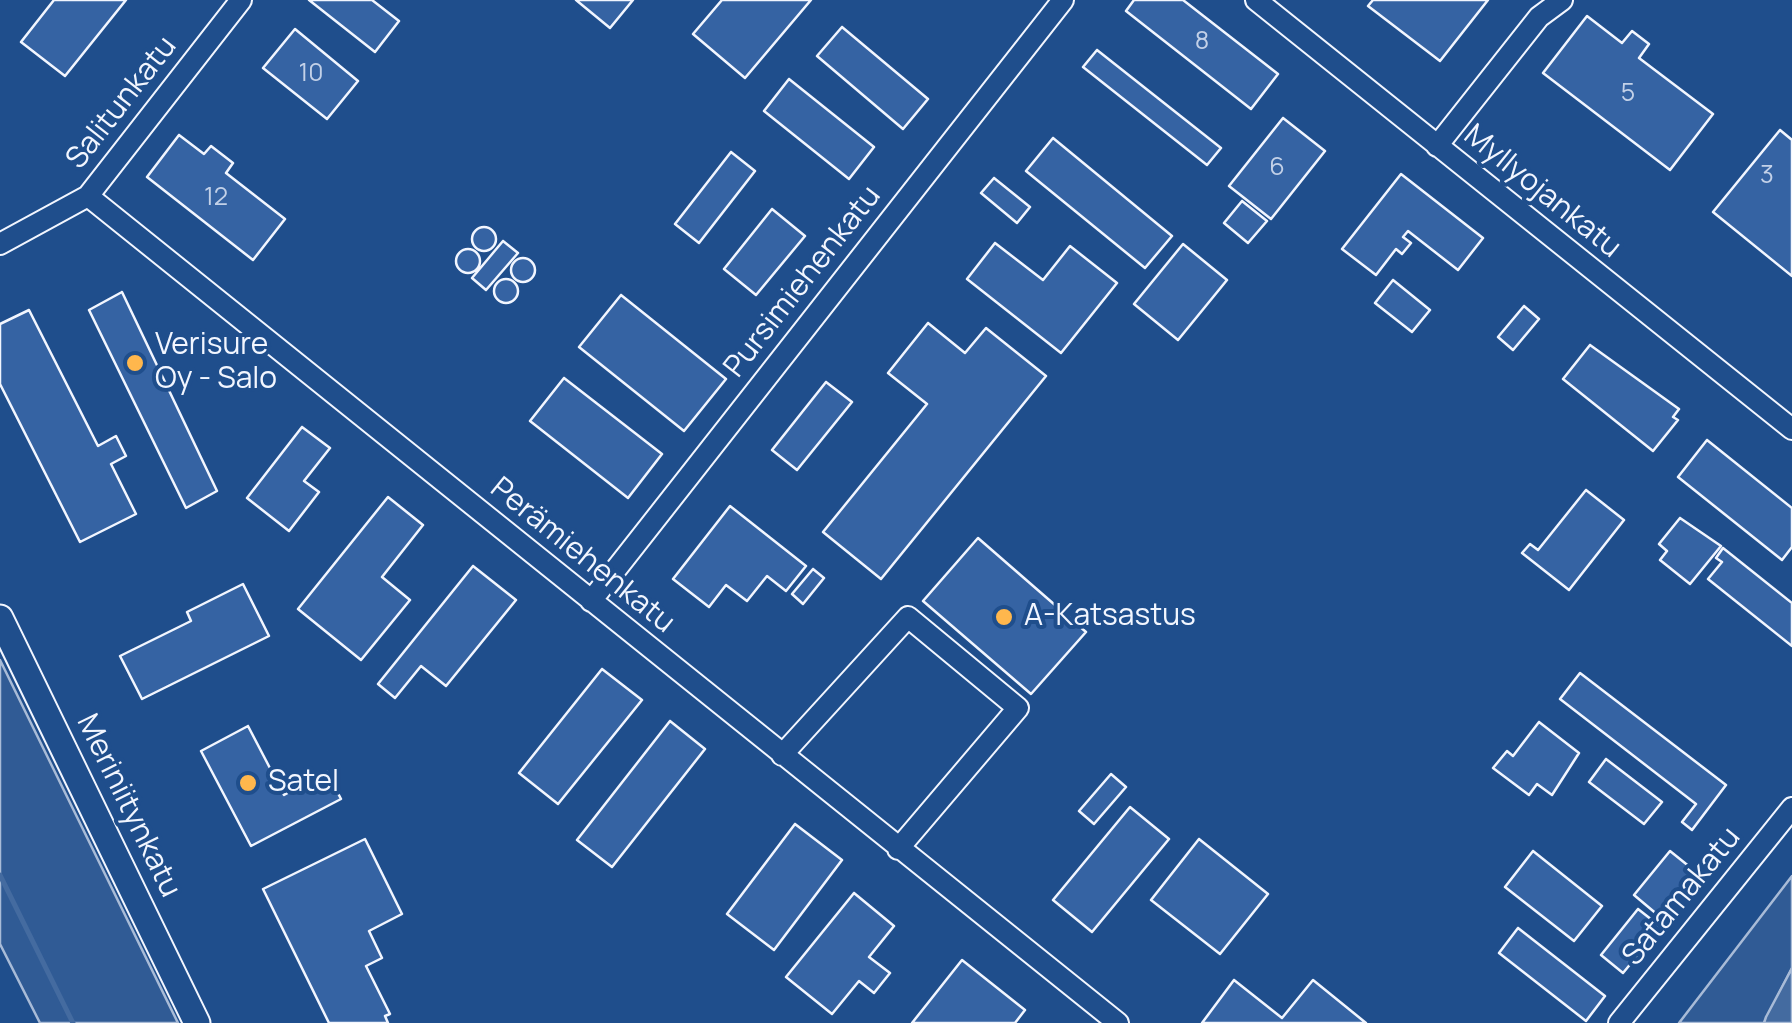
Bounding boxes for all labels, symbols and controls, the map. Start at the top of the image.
house number: 8 [1195,27,1209,57]
street label: Salitunkatu [59,30,185,176]
house number: 10 [299,59,323,89]
house number: 5 [1621,79,1635,109]
street label: Myllyojankatu [1456,118,1628,266]
house number: 6 [1269,153,1285,183]
house number: 3 [1760,161,1774,191]
street label: Pursimiehenkatu [717,179,889,385]
house number: 12 [204,183,228,213]
place label: Verisure Oy - Salo [155,328,277,398]
marker: Verisure Oy - Salo [124,352,146,374]
street label: Perämiehenkatu [483,471,681,641]
place label: A-Katsastus [1024,599,1196,635]
marker: A-Katsastus [993,606,1015,628]
street label: Meriniitynkatu [68,709,188,903]
place label: Satel [268,765,339,801]
marker: Satel [237,772,259,794]
street label: Satamakatu [1615,821,1749,973]

